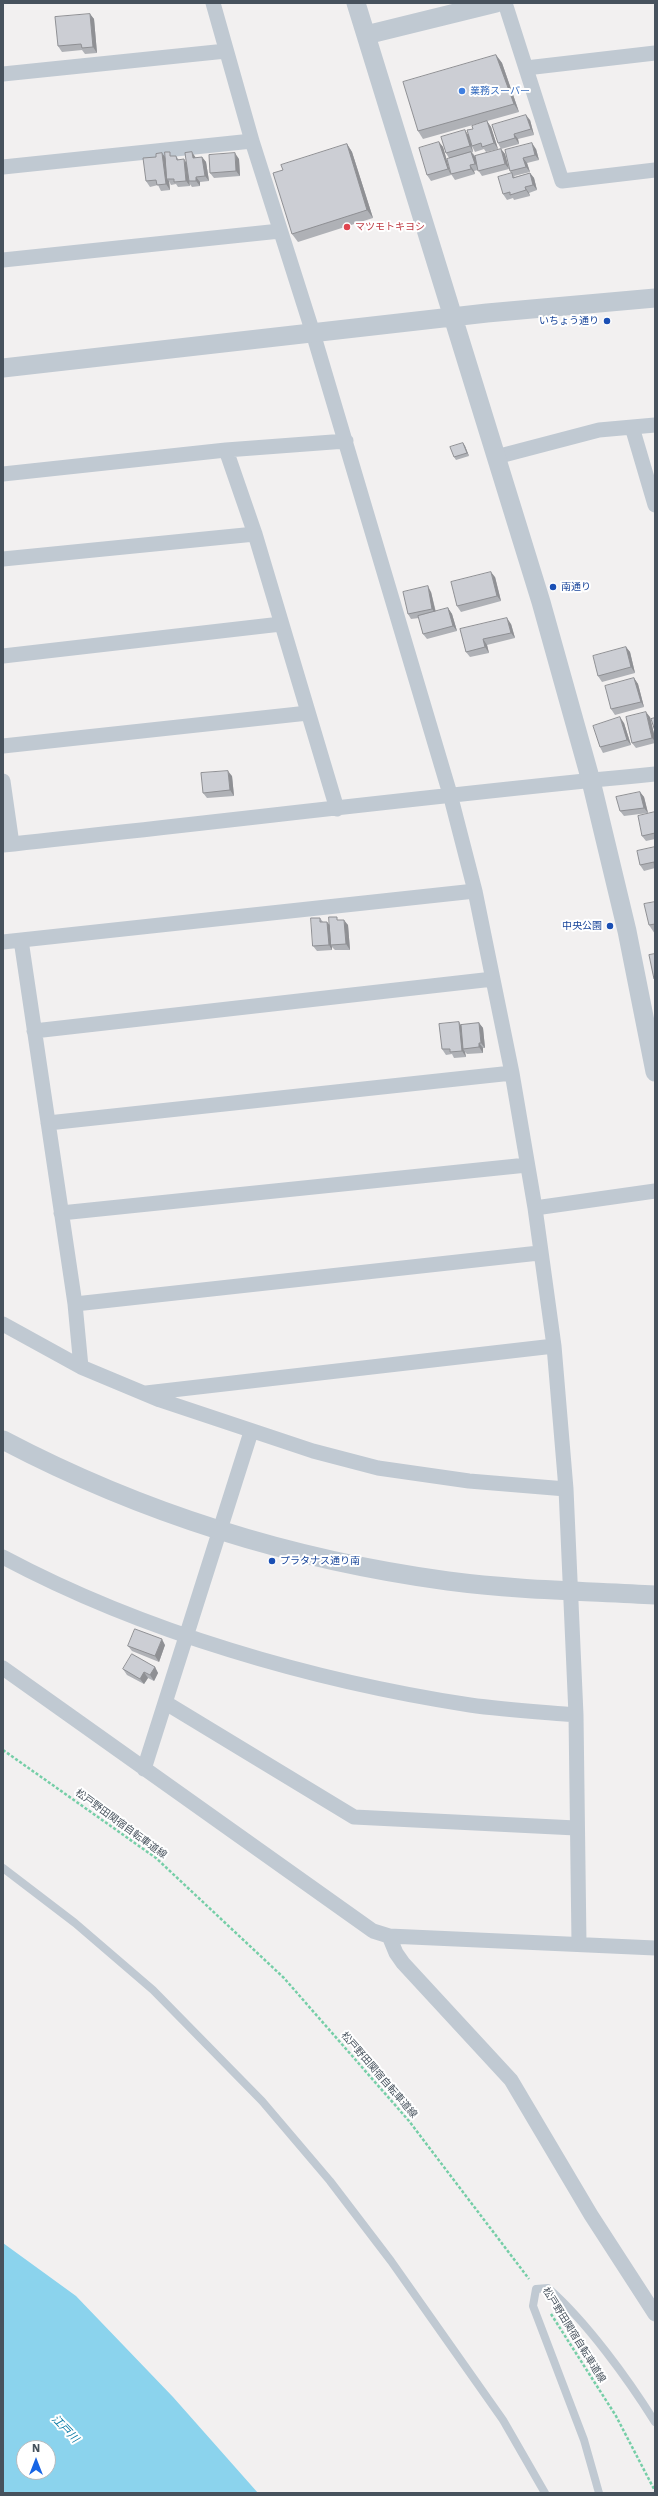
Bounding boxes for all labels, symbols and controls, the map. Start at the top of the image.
place label: 業務スーパー [470,85,530,97]
marker: 業務スーパー [457,86,467,96]
place label: マツモトキヨシ [355,221,425,233]
marker: マツモトキヨシ [342,222,352,232]
place label: いちょう通り [539,315,599,327]
marker: いちょう通り [602,316,612,326]
place label: 南通り [561,581,591,593]
marker: 南通り [548,582,558,592]
place label: 中央公園 [562,920,602,932]
marker: 中央公園 [605,921,615,931]
place label: プラタナス通り南 [280,1555,360,1567]
marker: プラタナス通り南 [267,1556,277,1566]
street label: 松戸野田関宿自転車道線 [73,1787,169,1861]
street label: 松戸野田関宿自転車道線 [338,2030,420,2120]
street label: 松戸野田関宿自転車道線 [540,2285,608,2385]
water label: 江戸川 [49,2413,81,2445]
north arrow [16,2440,56,2480]
text: N [32,2442,40,2455]

